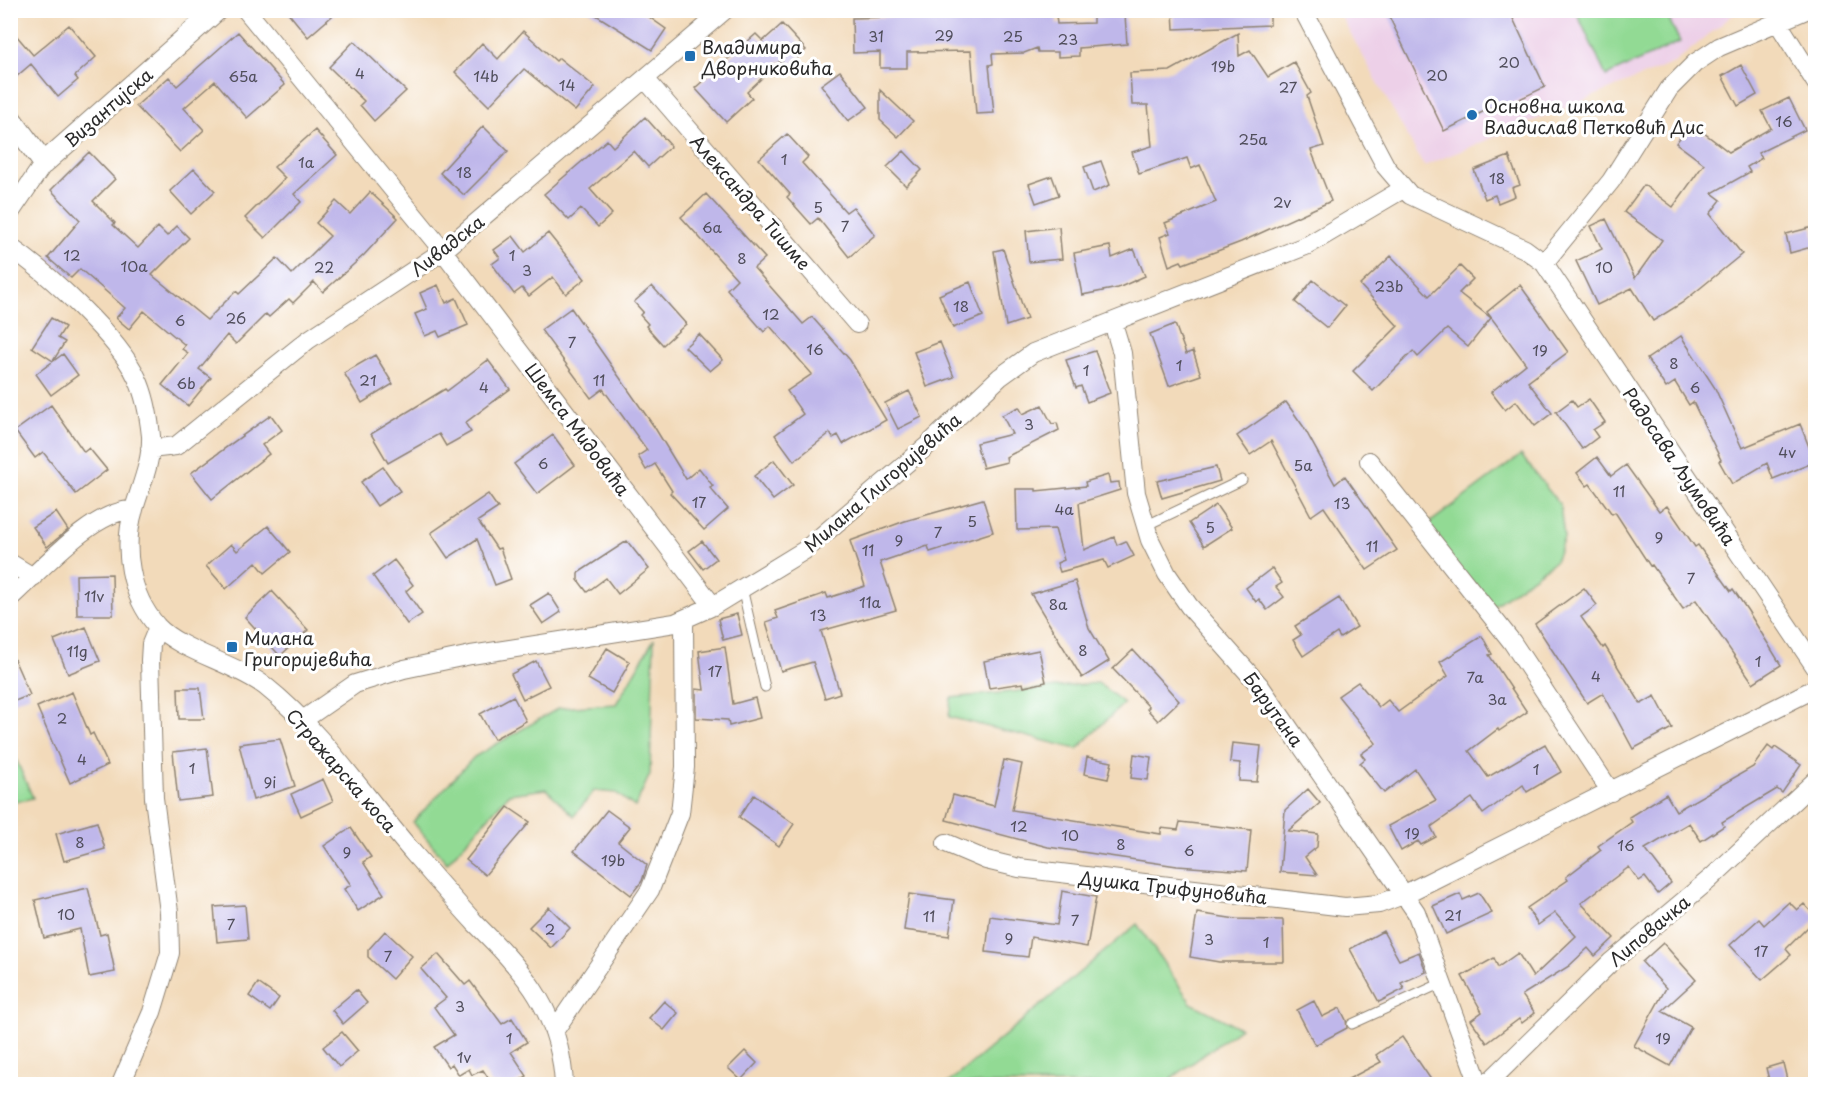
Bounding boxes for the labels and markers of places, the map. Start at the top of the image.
place label: Владимира Дворниковића [701,33,833,81]
marker: Владимира Дворниковића [683,49,697,63]
place label: Основна школа Владислав Петковић Дис [1484,92,1704,140]
marker: Основна школа Владислав Петковић Дис [1465,108,1479,122]
place label: Милана Григоријевића [244,624,372,672]
marker: Милана Григоријевића [225,640,239,654]

